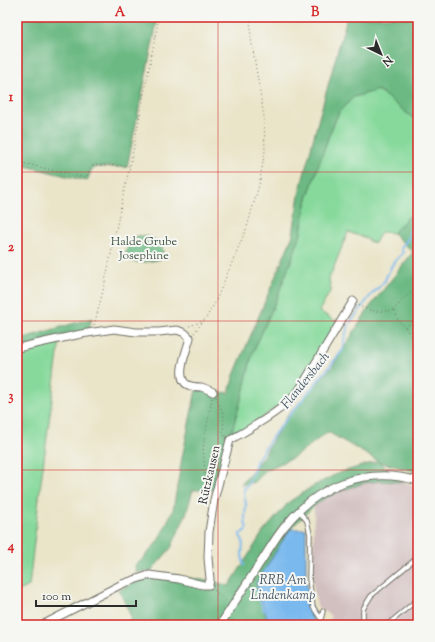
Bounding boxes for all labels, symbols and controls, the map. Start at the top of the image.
text: A [115,4,126,22]
text: B [311,4,320,22]
north arrow [361,34,401,74]
text: N [378,51,397,70]
text: 1 [9,89,14,107]
park label: Halde Grube Josephine [111,233,178,265]
text: 2 [8,239,15,257]
water label: Flandersbach [277,348,335,413]
text: 3 [8,388,14,406]
street label: Rützkausen [194,444,226,506]
text: 4 [7,538,15,556]
water label: RRB Am Lindenkamp [251,572,315,605]
scale bar [36,582,136,608]
text: 100 m [42,588,71,606]

